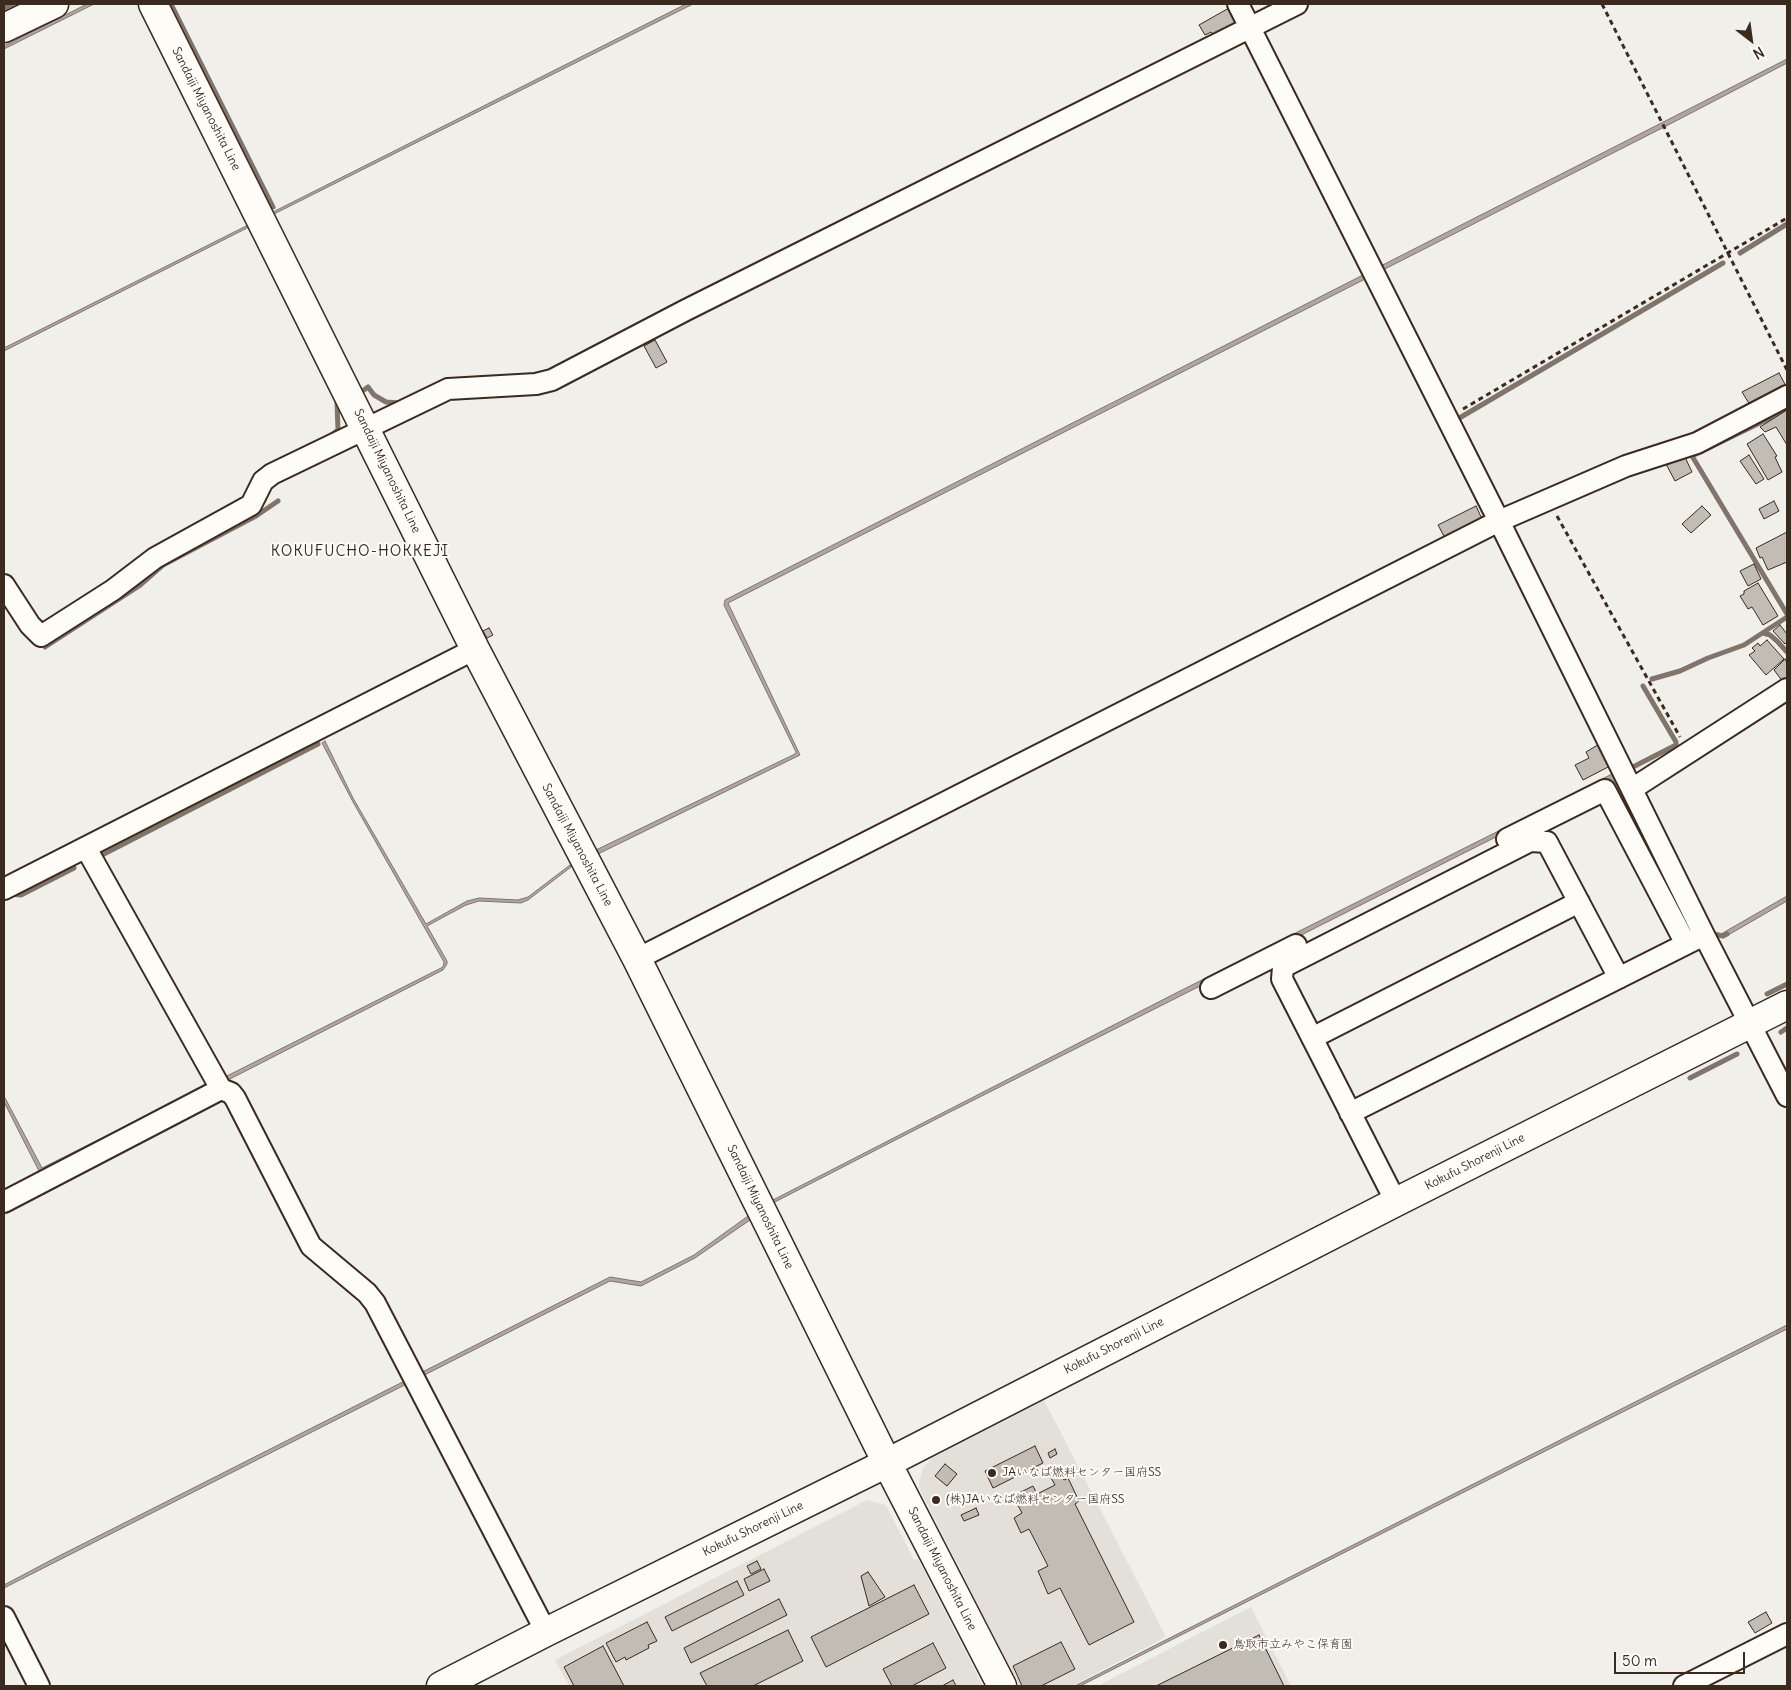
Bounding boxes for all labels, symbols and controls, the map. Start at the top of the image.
north arrow [1726,15,1776,65]
text: N [1750,43,1767,63]
street label: Sandaiji Miyanoshita Line [169,45,243,173]
street label: Sandaiji Miyanoshita Line [351,407,423,535]
district label: KOKUFUCHO-HOKKEJI [269,543,451,561]
street label: Sandaiji Miyanoshita Line [539,781,615,909]
street label: Kokufu Shorenji Line [1423,1131,1527,1193]
street label: Sandaiji Miyanoshita Line [724,1143,796,1271]
street label: Kokufu Shorenji Line [1062,1315,1166,1377]
place label: JAいなば燃料センター国府SS [1002,1466,1161,1480]
marker: JAいなば燃料センター国府SS [986,1467,998,1479]
place label: (株)JAいなば燃料センター国府SS [946,1493,1124,1507]
marker: (株)JAいなば燃料センター国府SS [930,1494,942,1506]
street label: Kokufu Shorenji Line [700,1498,806,1560]
street label: Sandaiji Miyanoshita Line [905,1505,979,1633]
place label: 鳥取市立みやこ保育園 [1233,1638,1353,1652]
marker: 鳥取市立みやこ保育園 [1217,1639,1229,1651]
scale bar [1616,1642,1747,1674]
text: 50 m [1622,1651,1657,1670]

